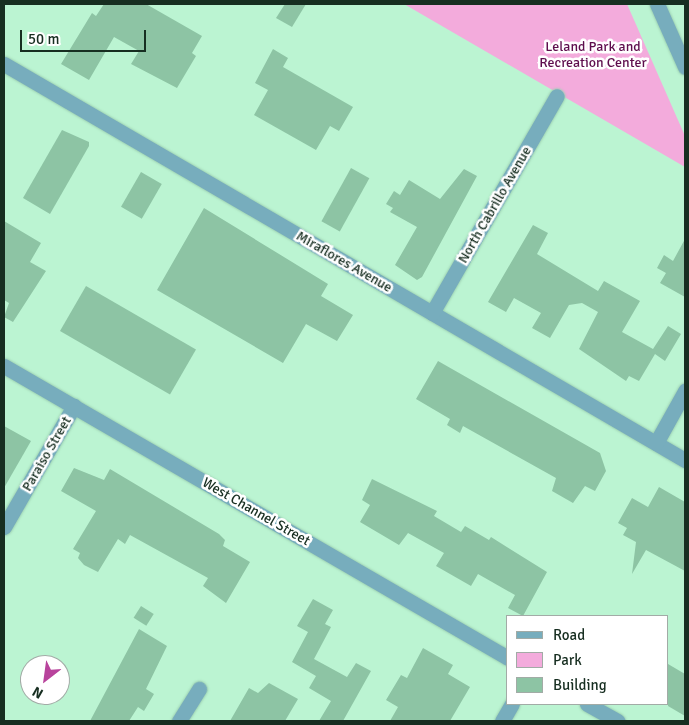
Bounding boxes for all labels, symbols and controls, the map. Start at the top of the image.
scale bar [22,20,149,52]
text: 50 m [28,30,59,48]
park label: Leland Park and Recreation Center [539,39,647,72]
street label: North Cabrillo Avenue [455,144,535,266]
street label: Miraflores Avenue [293,228,395,296]
street label: Paraiso Street [19,414,75,494]
street label: West Channel Street [199,474,313,550]
legend [507,615,669,705]
text: Road [553,626,585,644]
text: Park [553,651,582,669]
north arrow [20,655,70,705]
text: Building [553,676,607,694]
text: N [29,683,46,702]

